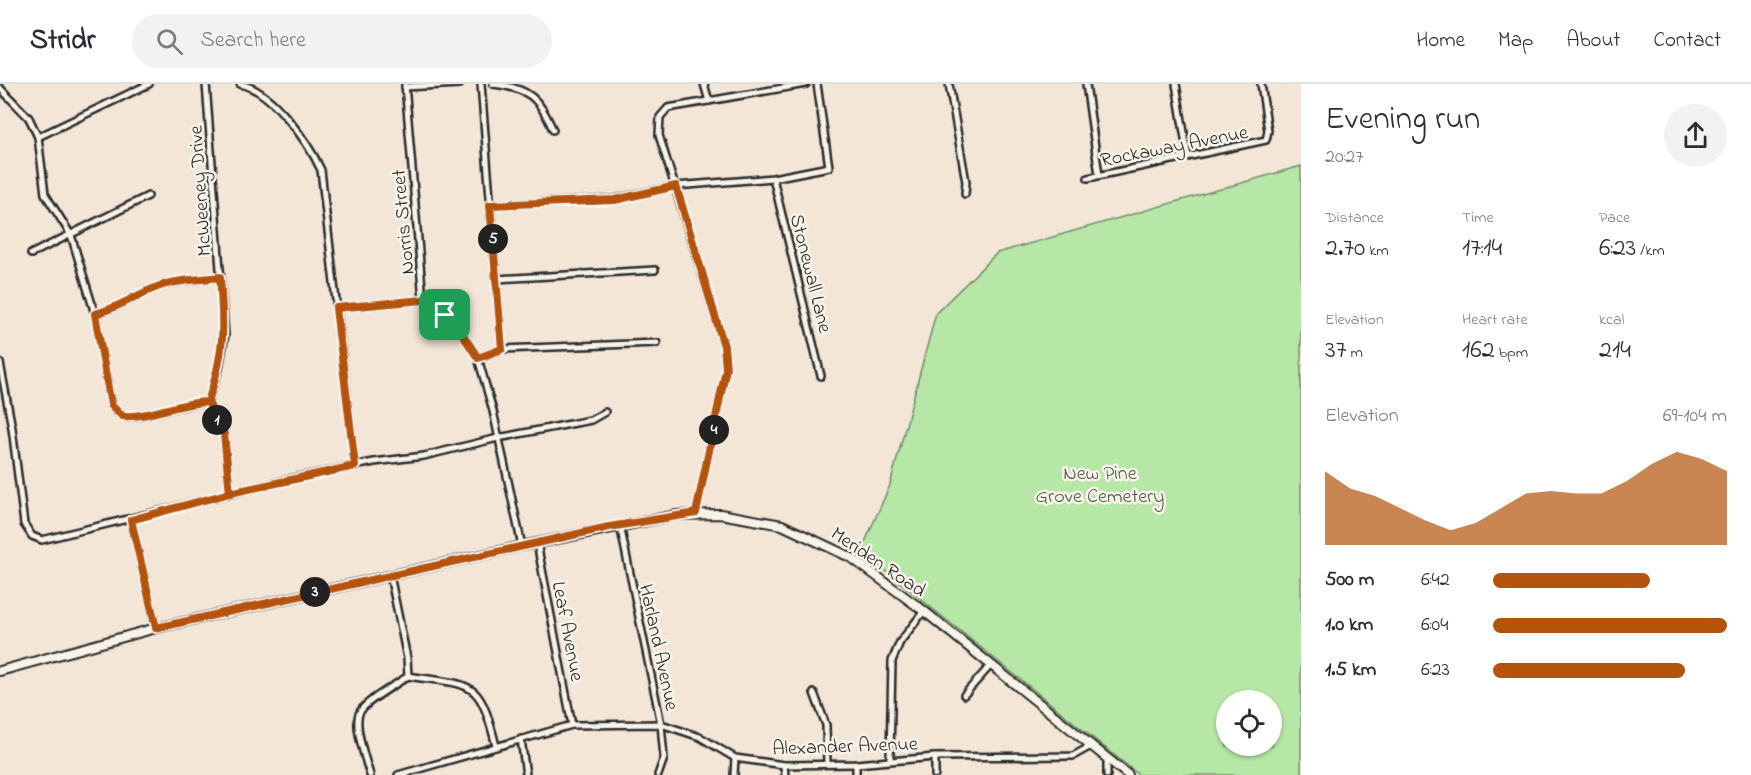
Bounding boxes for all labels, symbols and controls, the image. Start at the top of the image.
search box [132,14,552,68]
text: Stridr [30,21,96,62]
icon: search [153,25,186,58]
text: Search here [201,25,306,57]
text: Home [1416,26,1465,56]
text: Map [1498,26,1533,56]
text: About [1566,26,1620,56]
text: Contact [1653,26,1721,56]
text: Evening run [1325,96,1480,144]
button: share [1664,104,1727,167]
street label: Rockaway Avenue [1098,119,1251,176]
street label: McWeeney Drive [182,124,221,257]
text: 20:27 [1325,143,1363,172]
street label: Norris Street [385,168,424,276]
text: Distance [1325,206,1384,230]
text: Time [1462,206,1494,230]
text: Pace [1599,206,1630,230]
street label: Stonewall Lane [781,211,838,336]
pin: 5 [478,224,508,254]
text: 5 [488,227,498,251]
text: 2.70 [1325,230,1365,268]
text: 17:14 [1462,230,1502,268]
text: 6:23 [1599,230,1636,268]
text: km [1365,239,1389,263]
text: /km [1636,239,1665,263]
pin [419,289,470,340]
icon: arrive [428,298,461,331]
text: Elevation [1325,308,1384,332]
text: Heart rate [1462,308,1528,332]
text: kcal [1599,308,1624,332]
text: 37 [1325,332,1346,370]
text: 162 [1462,332,1495,370]
text: 214 [1599,332,1631,370]
text: m [1346,341,1363,365]
text: bpm [1495,341,1528,365]
text: Elevation [1325,402,1399,431]
text: 69–104 m [1663,402,1727,431]
pin: 1 [202,405,232,435]
text: 1 [214,408,220,432]
pin: 4 [699,415,729,445]
text: 4 [711,418,717,442]
park label: New Pine Grove Cemetery [1036,460,1164,512]
street label: Meriden Road [824,520,931,606]
text: 500 m [1325,566,1374,595]
text: 6:42 [1421,566,1450,595]
pin: 3 [300,577,330,607]
street label: Leaf Avenue [543,579,590,684]
text: 3 [312,580,318,604]
street label: Harland Avenue [630,582,685,714]
text: 1.0 km [1325,611,1373,640]
text: 6:04 [1421,611,1448,640]
text: 1.5 km [1325,656,1376,685]
text: 6:23 [1421,656,1450,685]
map controls [1216,690,1282,756]
button: locate [1216,690,1282,756]
street label: Alexander Avenue [772,730,918,765]

